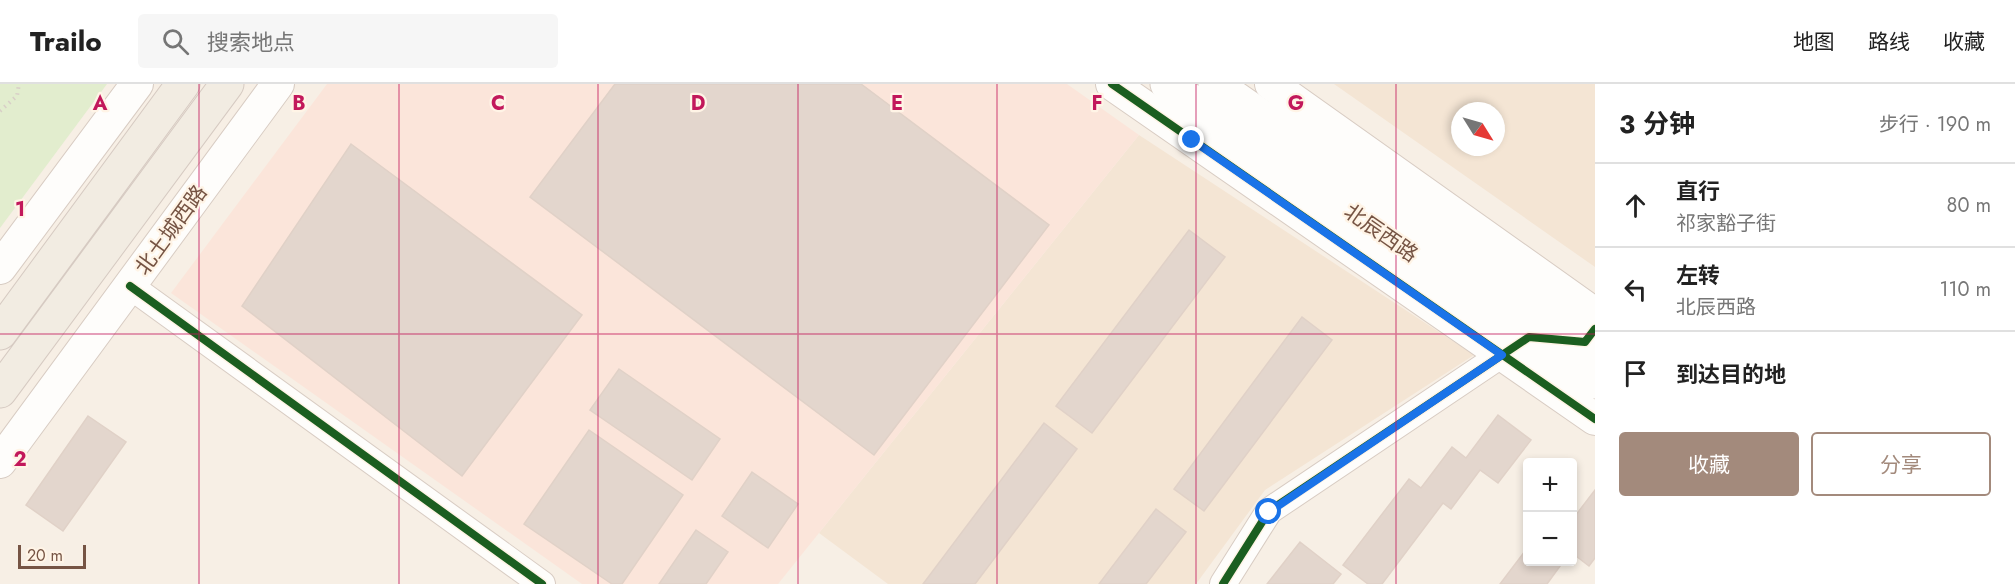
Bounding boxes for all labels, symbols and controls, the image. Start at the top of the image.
search box [138,14,558,68]
text: Trailo [30,21,102,62]
icon: search [159,25,192,58]
text: 搜索地点 [207,26,295,58]
text: 地图 [1793,27,1835,57]
text: 路线 [1868,27,1910,57]
text: 收藏 [1943,27,1985,57]
text: A [92,89,108,118]
text: B [292,89,306,118]
text: C [491,89,505,118]
text: D [691,89,705,118]
text: E [891,89,903,118]
text: F [1091,89,1103,118]
text: G [1288,89,1304,118]
north arrow [1451,102,1505,156]
text: 3 分钟 [1619,105,1695,143]
text: 步行 · 190 m [1879,110,1991,139]
route end [1178,126,1204,152]
text: 直行 [1676,175,1720,207]
street label: 北土城西路 [128,179,214,281]
icon: ahead [1619,189,1652,222]
text: 80 m [1946,191,1991,220]
text: 1 [15,195,25,224]
street label: 北辰西路 [1338,197,1424,269]
text: 祁家豁子街 [1676,209,1776,238]
text: 左转 [1676,259,1720,291]
icon: left [1619,273,1652,306]
text: 110 m [1939,275,1991,304]
text: 北辰西路 [1676,293,1756,322]
icon: arrive [1619,357,1652,390]
text: 到达目的地 [1676,358,1786,390]
button: 收藏 [1619,432,1799,496]
button: 分享 [1811,432,1991,496]
text: 2 [13,445,27,474]
map controls [1523,458,1577,566]
button: + [1523,458,1577,512]
route start [1255,498,1281,524]
button: − [1523,512,1577,566]
scale bar [18,542,86,570]
text: 20 m [27,544,63,567]

